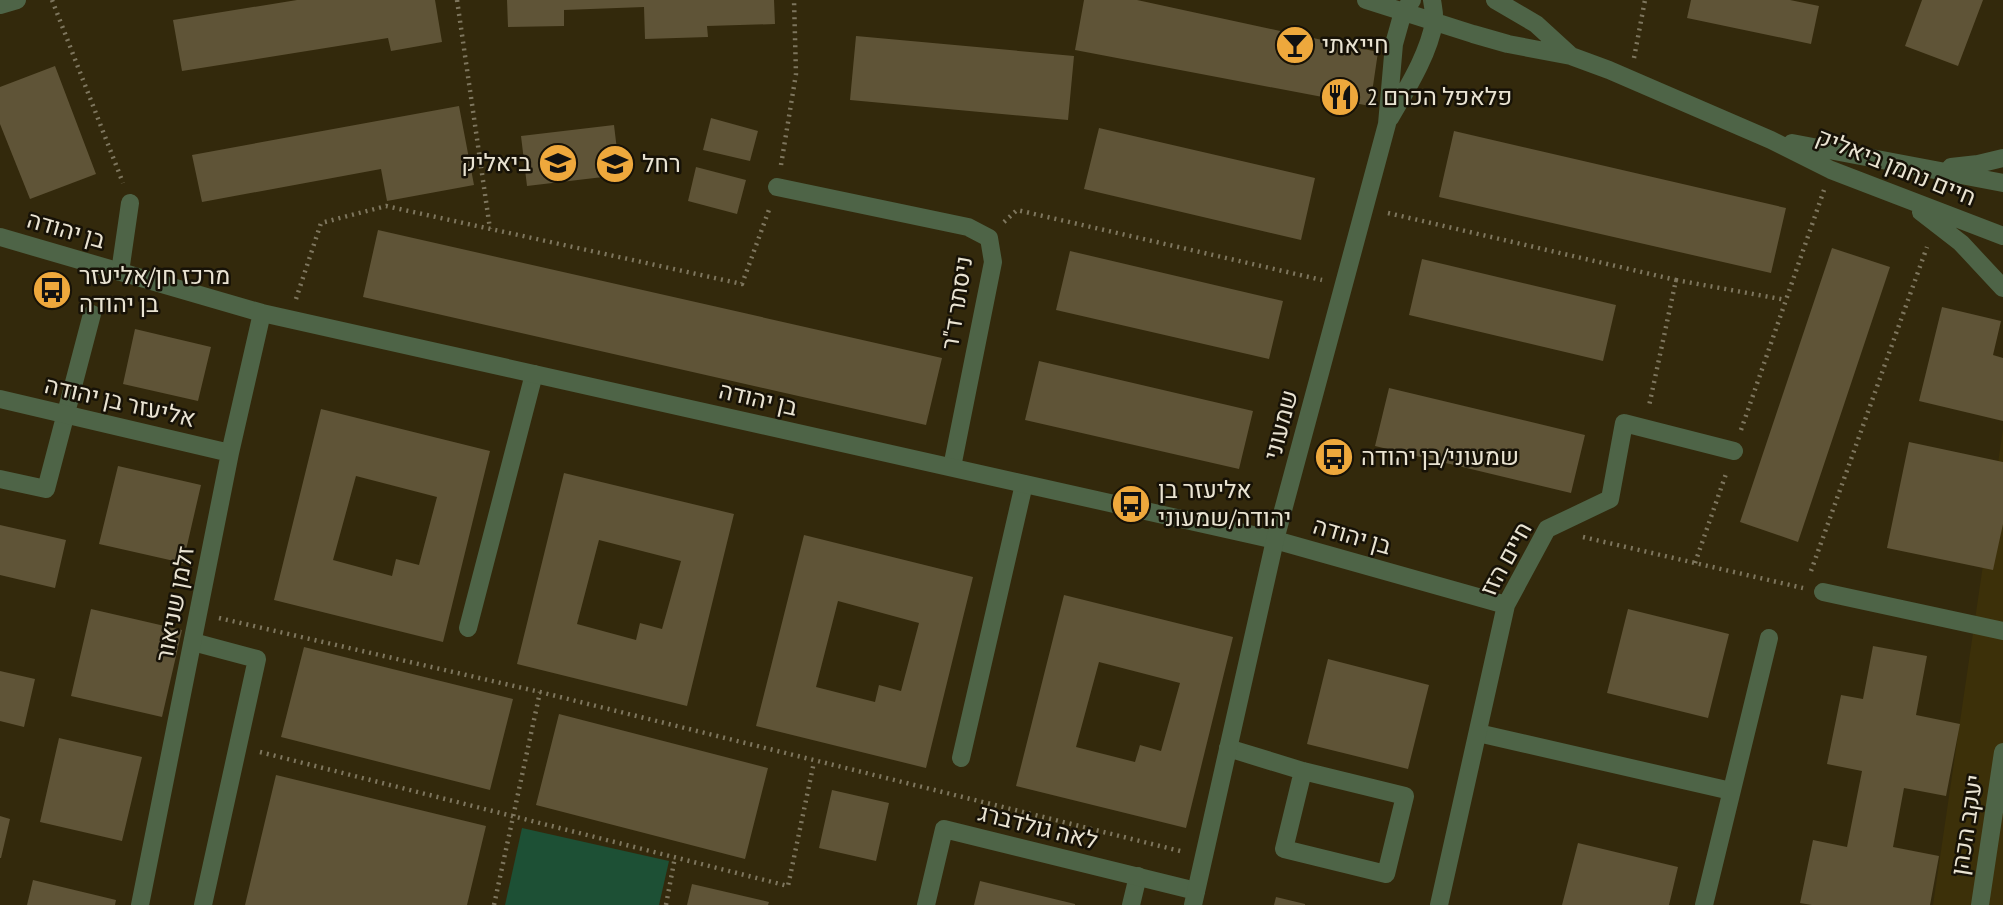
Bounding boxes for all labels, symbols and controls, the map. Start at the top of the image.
bar icon: חייאתי [1274,24,1316,66]
place label: חייאתי [1322,29,1389,60]
restaurant icon: פלאפל הכרם 2 [1319,76,1361,118]
place label: פלאפל הכרם 2 [1367,81,1512,112]
street label: חיים נחמן ביאליק [1812,120,1981,213]
school or university icon: ביאליק [537,142,579,184]
school or university icon: רחל [594,143,636,185]
place label: ביאליק [461,147,531,178]
place label: רחל [642,148,681,179]
street label: בן יהודה [24,204,109,255]
street label: ניסתר ד"ר [934,254,979,352]
place label: מרכז חן/אליעזר בן יהודה [79,260,230,319]
bus stop icon: מרכז חן/אליעזר בן יהודה [31,269,73,311]
street label: אליעזר בן יהודה [42,369,199,434]
street label: בן יהודה [716,374,801,423]
street label: שמעוני [1256,386,1305,463]
bus stop icon: שמעוני/בן יהודה [1313,436,1355,478]
place label: שמעוני/בן יהודה [1361,441,1519,472]
place label: אליעזר בן יהודה/שמעוני [1158,474,1291,533]
bus stop icon: אליעזר בן יהודה/שמעוני [1110,483,1152,525]
street label: בן יהודה [1310,510,1395,561]
street label: חיים הזז [1473,516,1539,601]
street label: זלמן שניאור [148,543,201,664]
street label: יעקב הכהן [1943,772,1990,878]
street label: לאה גולדברג [975,797,1101,856]

